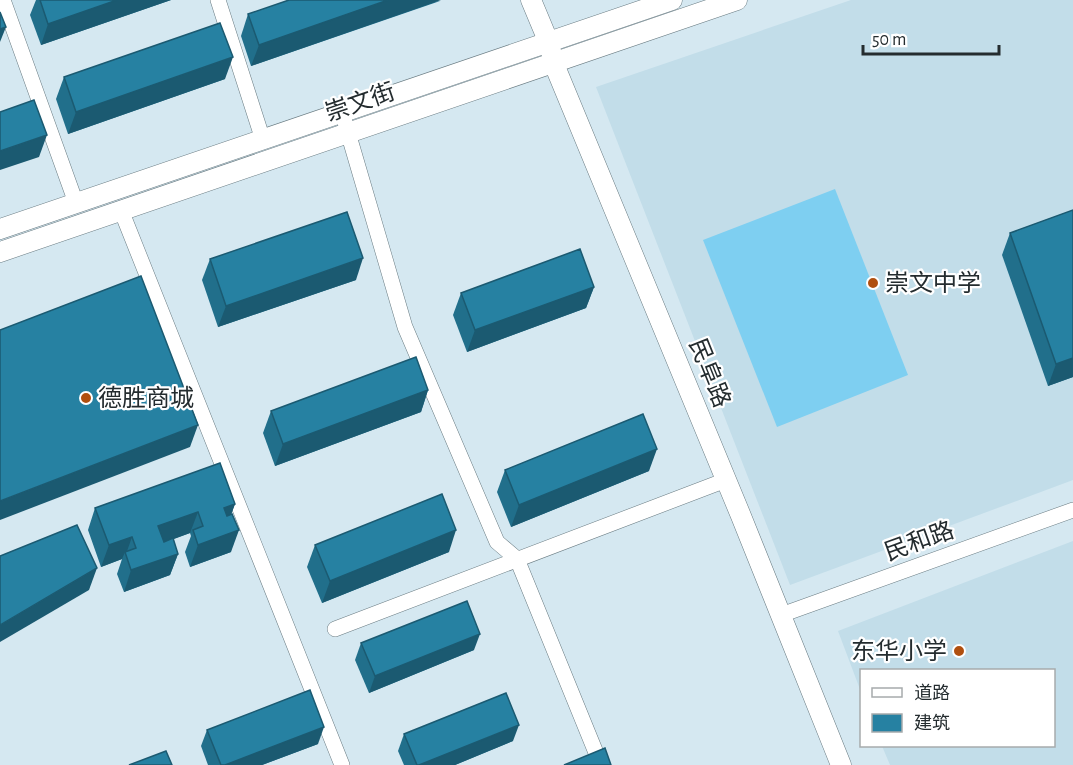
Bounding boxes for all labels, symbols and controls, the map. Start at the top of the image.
scale bar [863,18,1000,56]
text: 50 m [872,31,906,49]
street label: 崇文街 [322,78,398,126]
place label: 崇文中学 [885,270,981,296]
marker: 崇文中学 [866,276,880,290]
street label: 民阜路 [684,335,736,411]
place label: 德胜商城 [98,385,194,411]
marker: 德胜商城 [79,391,93,405]
street label: 民和路 [881,516,957,566]
place label: 东华小学 [851,638,947,664]
marker: 东华小学 [952,644,966,658]
legend [860,669,1055,747]
text: 道路 [914,683,950,703]
text: 建筑 [914,713,950,733]

